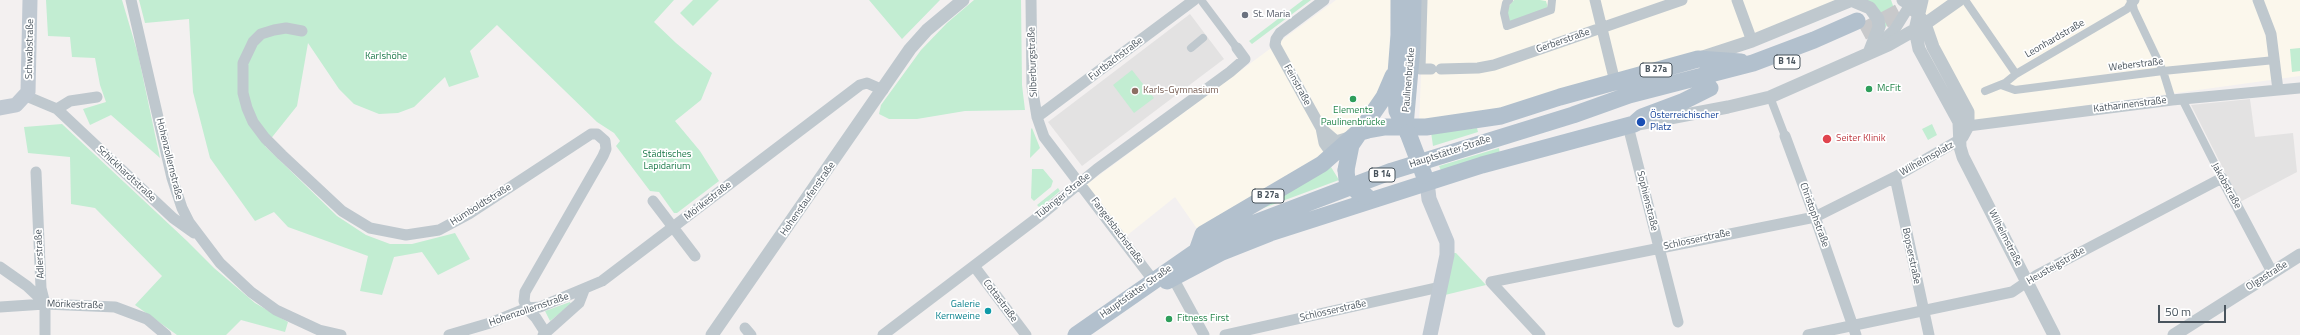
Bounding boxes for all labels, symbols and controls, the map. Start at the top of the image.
place label: St. Maria [1253,9,1290,21]
marker: St. Maria [1240,10,1250,20]
street label: Leonhardstraße [2023,17,2087,61]
street label: Schwabstraße [23,19,37,79]
street label: Gerberstraße [1535,26,1591,56]
street label: Silberburgstraße [1026,27,1040,97]
street label: Furtbachstraße [1087,35,1145,83]
street label: Paulinenbrücke [1400,47,1418,113]
park label: Karlshöhe [365,51,407,63]
road number: B 14 [1774,55,1800,69]
street label: Weberstraße [2108,56,2164,74]
street label: Feinstraße [1281,62,1313,108]
road number: B 27a [1640,63,1672,77]
place label: McFit [1877,83,1901,95]
marker: McFit [1864,84,1874,94]
place label: Karls-Gymnasium [1143,85,1219,97]
marker: Karls-Gymnasium [1130,86,1140,96]
marker: Elements Paulinenbrücke [1348,94,1358,104]
street label: Katharinenstraße [2093,95,2167,115]
place label: Elements Paulinenbrücke [1321,105,1385,128]
place label: Österreichischer Platz [1650,110,1719,134]
marker: Österreichischer Platz [1635,116,1647,128]
street label: Hohenzollernstraße [153,117,185,201]
street label: Hauptstätter Straße [1408,133,1492,171]
marker: Seiter Klinik [1821,133,1833,145]
place label: Seiter Klinik [1836,133,1885,145]
street label: Wilhelmsplatz [1898,139,1956,179]
street label: Schickhardtstraße [94,144,158,204]
park label: Städtisches Lapidarium [643,149,691,172]
street label: Hohenstaufenstraße [778,160,838,238]
street label: Jakobstraße [2209,161,2243,211]
road number: B 14 [1369,168,1395,182]
street label: Tübinger Straße [1033,170,1093,222]
street label: Sophienstraße [1634,170,1660,232]
street label: Mörikestraße [682,179,734,223]
street label: Humboldtstraße [448,181,514,229]
street label: Christophstraße [1797,181,1831,249]
road number: B 27a [1252,189,1284,203]
street label: Fangelsbachstraße [1088,195,1146,267]
street label: Wilhelmstraße [1986,208,2024,268]
street label: Schlosserstraße [1663,227,1731,253]
street label: Bopserstraße [1899,227,1923,285]
street label: Adlerstraße [33,229,47,279]
street label: Heusteigstraße [2025,245,2087,287]
street label: Olgastraße [2244,259,2290,293]
street label: Hauptstätter Straße [1098,263,1174,321]
street label: Cottastraße [980,277,1020,325]
street label: Hohenzollernstraße [488,291,570,329]
scale bar [2160,297,2228,323]
street label: Mörikestraße [47,298,103,312]
street label: Schlosserstraße [1299,298,1367,324]
place label: Galerie Kernweine [935,299,980,322]
text: 50 m [2165,302,2191,321]
marker: Galerie Kernweine [983,306,993,316]
place label: Fitness First [1177,313,1229,325]
marker: Fitness First [1164,314,1174,324]

